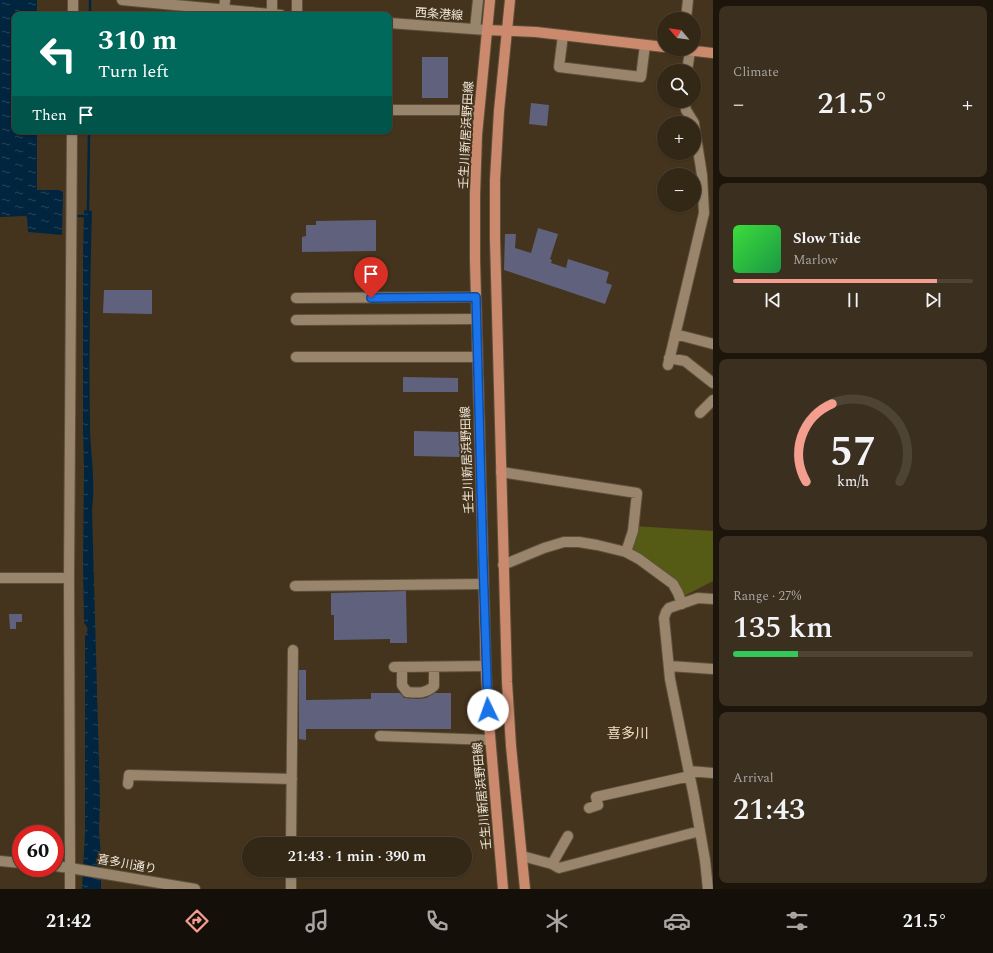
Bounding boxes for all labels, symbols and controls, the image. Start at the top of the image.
street label: 西条港線 [414,3,464,26]
north arrow [657,12,701,56]
map controls [657,12,701,212]
text: 310 m [98,19,177,62]
icon: left [32,28,84,80]
text: Turn left [98,58,169,85]
text: Climate [733,62,779,82]
button: search [657,64,701,108]
street label: 壬生川新居浜野田線 [454,81,479,189]
text: 21.5° [817,81,889,127]
text: − [733,88,744,121]
text: + [962,88,973,121]
text: Then [32,104,67,127]
icon: arrive [75,104,97,126]
button: + [657,116,701,160]
button: − [657,168,701,212]
text: Slow Tide [793,227,861,250]
text: Marlow [793,250,838,270]
pin [354,257,388,298]
icon: arrive [360,263,382,285]
icon: previous [762,289,784,311]
icon: pause [842,289,864,311]
icon: next [922,289,944,311]
street label: 壬生川新居浜野田線 [456,406,479,514]
text: 57 [830,421,876,484]
text: km/h [837,471,869,493]
text: Range · 27% [733,586,801,606]
text: 135 km [733,605,833,651]
position arrow [467,689,509,731]
district label: 喜多川 [607,723,649,744]
street label: 壬生川新居浜野田線 [468,741,497,851]
text: Arrival [733,768,774,788]
text: 21:43 [733,787,805,833]
speed limit sign: 60 [12,825,64,877]
text: 21:43 · 1 min · 390 m [288,845,426,868]
street label: 喜多川通り [96,850,158,879]
icon: directions [183,907,211,935]
icon: music [303,907,331,935]
icon: phone [423,907,451,935]
icon: climate [543,907,571,935]
icon: car [663,907,691,935]
icon: filters [783,907,811,935]
text: 21:42 [46,908,91,935]
text: 21.5° [903,908,947,935]

